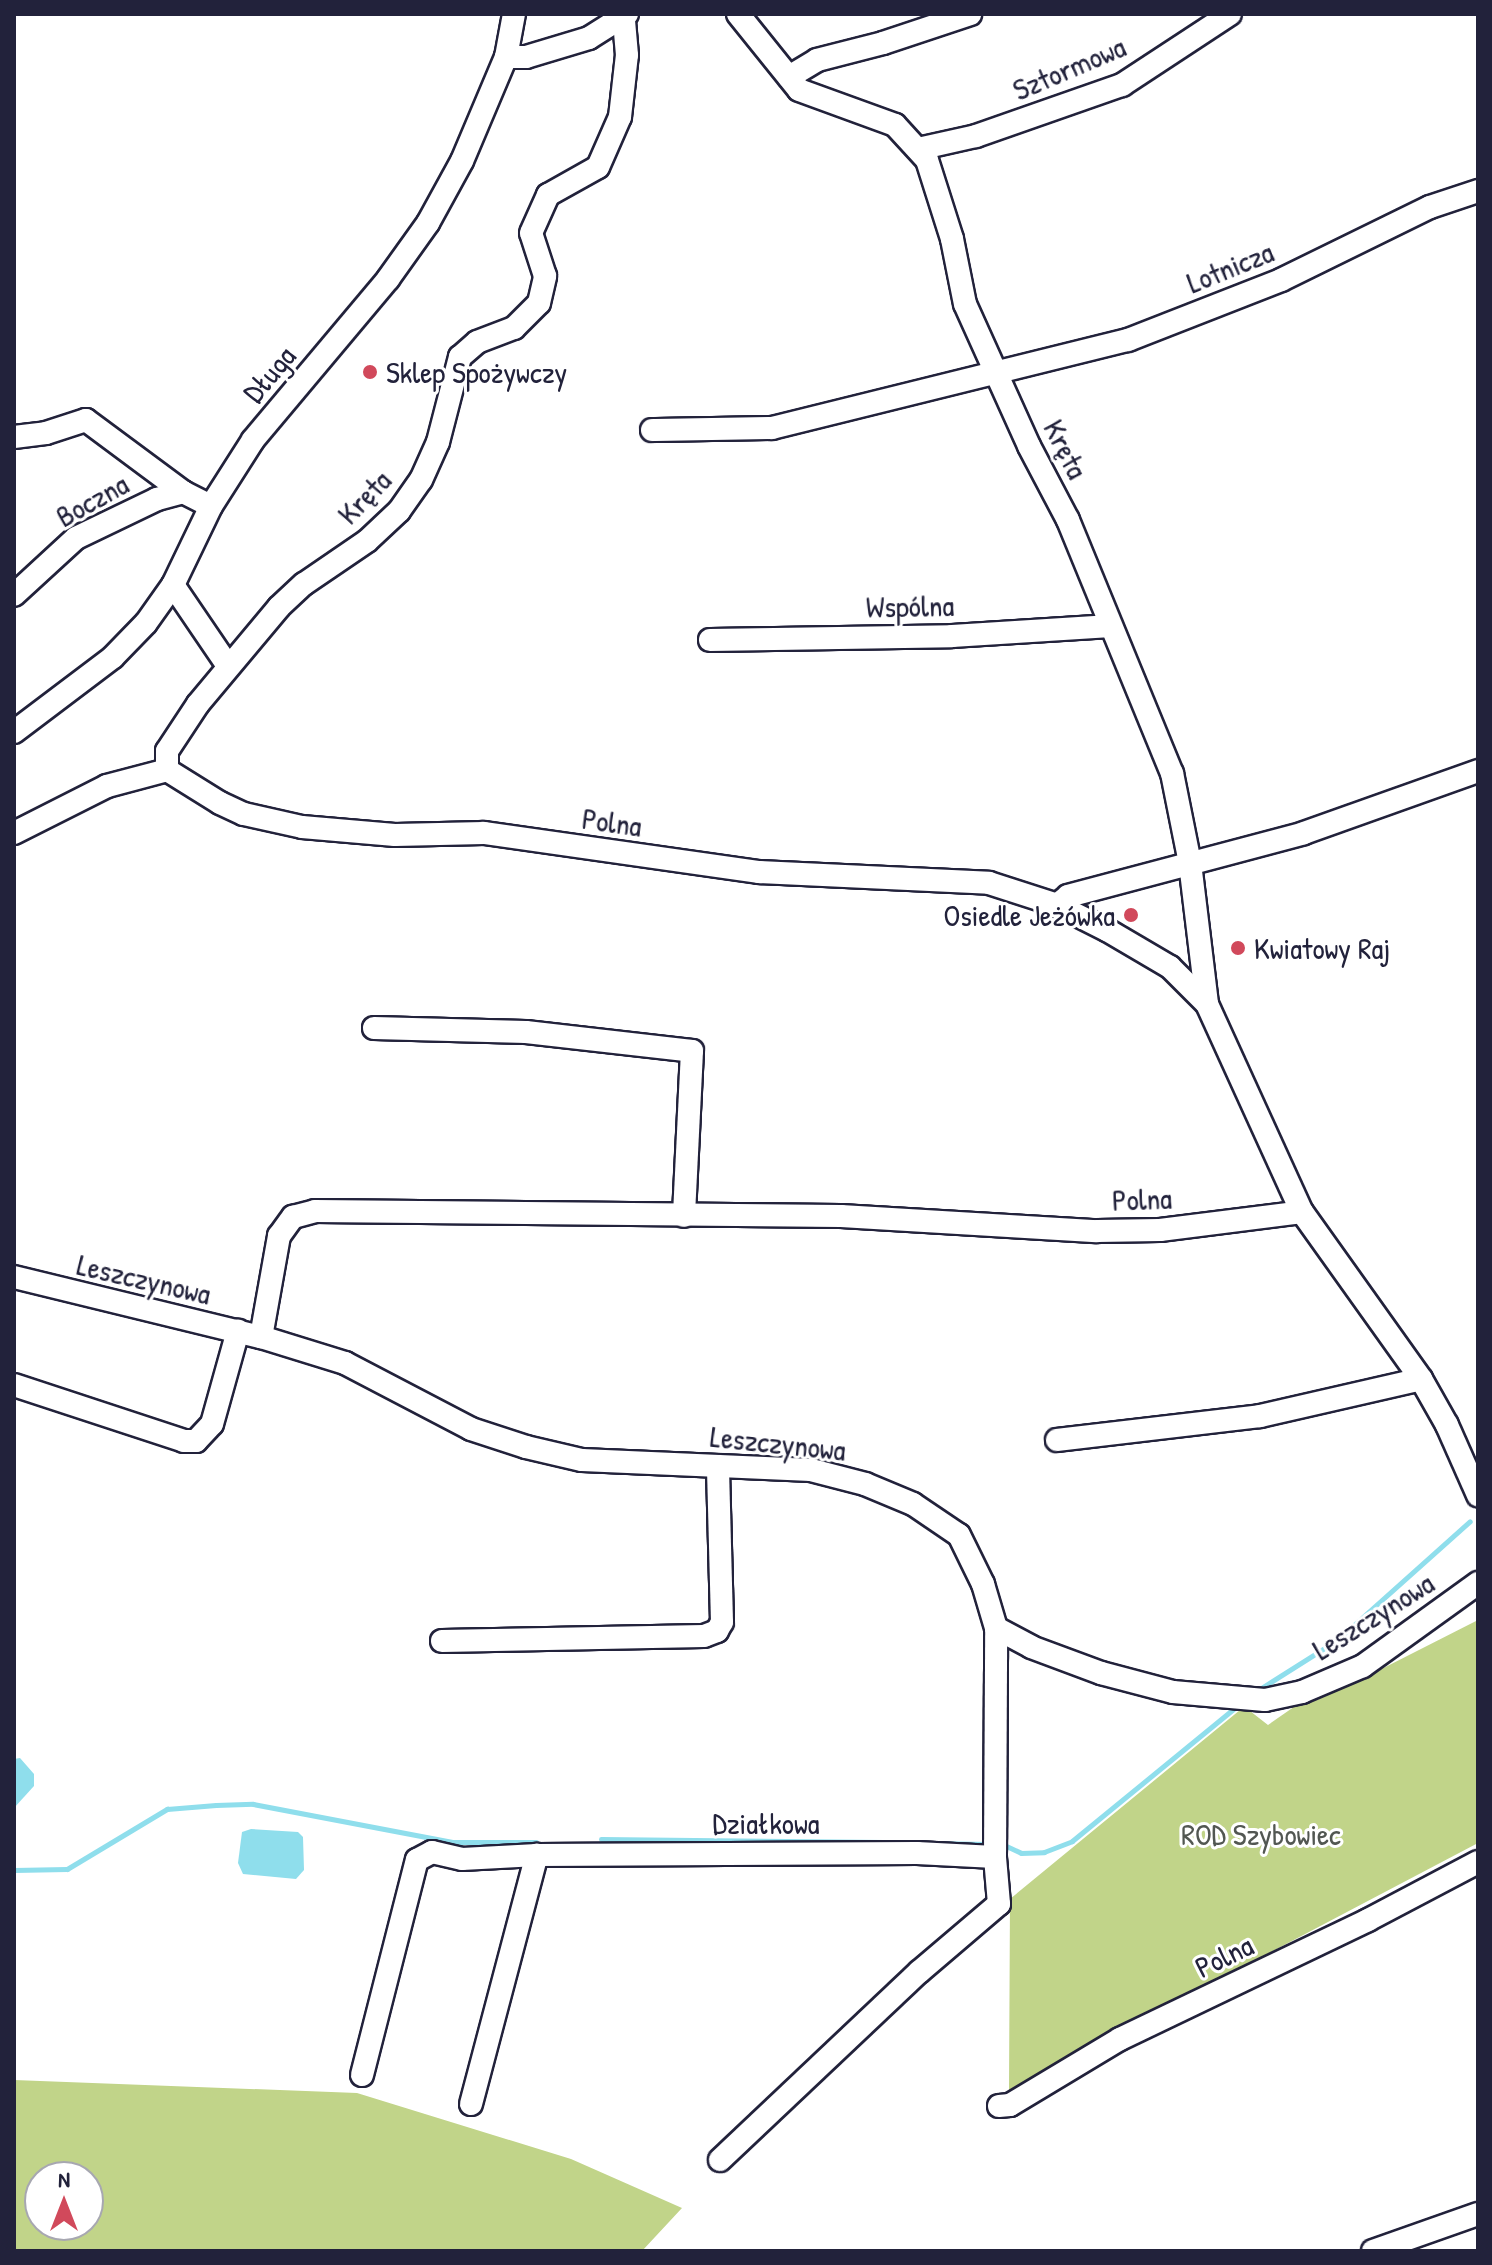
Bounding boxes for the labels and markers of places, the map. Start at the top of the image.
place label: Sklep Spożywczy [386,354,567,390]
marker: Sklep Spożywczy [361,363,379,381]
place label: Osiedle Jeżówka [944,897,1115,933]
marker: Osiedle Jeżówka [1122,906,1140,924]
place label: Kwiatowy Raj [1254,930,1390,966]
marker: Kwiatowy Raj [1229,939,1247,957]

